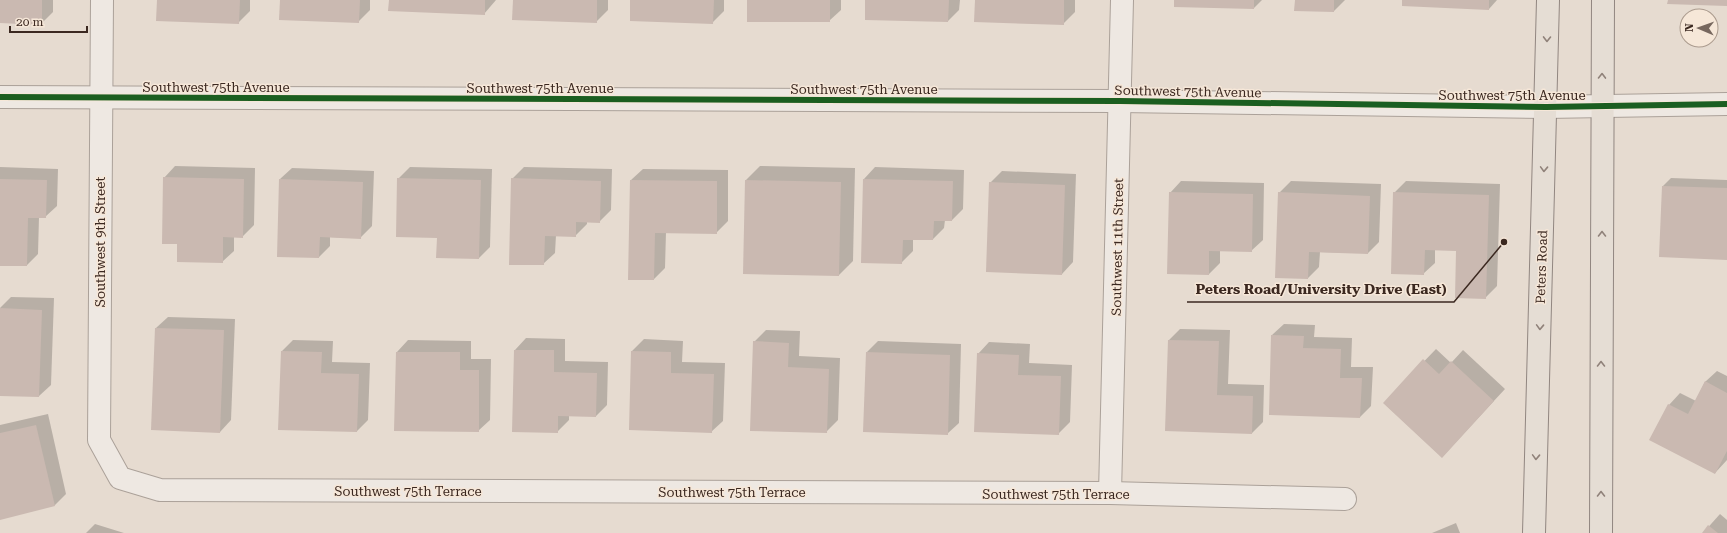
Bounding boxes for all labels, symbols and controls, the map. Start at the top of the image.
scale bar [10,8,87,34]
north arrow [1679,8,1719,48]
text: 20 m [16,15,43,29]
text: N [1683,23,1696,32]
one-way arrow [1543,36,1551,42]
one-way arrow [1598,73,1606,79]
street label: Southwest 75th Avenue [142,80,290,95]
street label: Southwest 75th Avenue [466,81,614,96]
street label: Southwest 75th Avenue [790,82,938,97]
street label: Southwest 75th Avenue [1114,83,1262,100]
street label: Southwest 75th Avenue [1438,88,1586,103]
one-way arrow [1540,166,1548,172]
street label: Southwest 9th Street [93,177,108,307]
street label: Southwest 11th Street [1109,178,1126,316]
street label: Peters Road [1533,229,1550,304]
one-way arrow [1598,231,1606,237]
callout: Peters Road/University Drive (East) [1187,276,1454,302]
text: Peters Road/University Drive (East) [1195,281,1447,297]
one-way arrow [1536,324,1544,330]
one-way arrow [1597,361,1605,367]
one-way arrow [1532,454,1540,460]
street label: Southwest 75th Terrace [334,484,482,499]
street label: Southwest 75th Terrace [658,485,806,500]
street label: Southwest 75th Terrace [982,487,1130,502]
one-way arrow [1597,491,1605,497]

